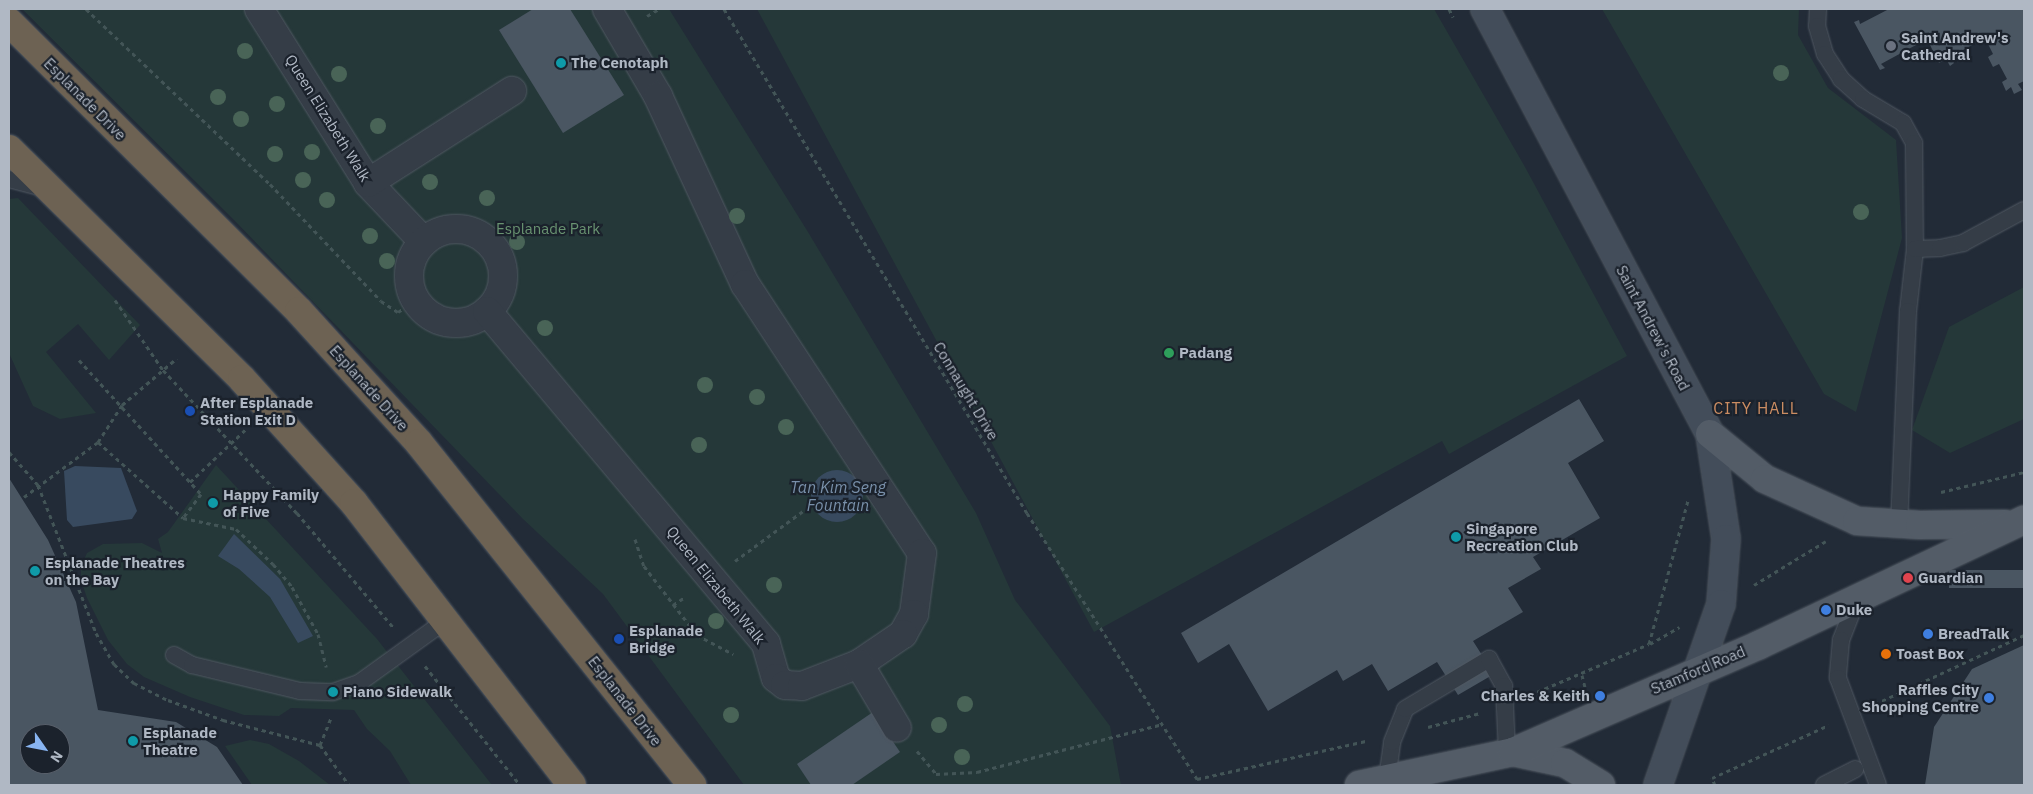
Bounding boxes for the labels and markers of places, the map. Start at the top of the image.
place label: Saint Andrew's Cathedral [1901,28,2009,63]
marker: Saint Andrew's Cathedral [1885,40,1897,52]
place label: The Cenotaph [571,54,669,72]
marker: The Cenotaph [555,57,567,69]
place label: Padang [1179,344,1232,362]
marker: Padang [1163,347,1175,359]
place label: After Esplanade Station Exit D [200,393,313,428]
marker: After Esplanade Station Exit D [184,405,196,417]
place label: Happy Family of Five [223,485,319,520]
marker: Happy Family of Five [207,497,219,509]
place label: Singapore Recreation Club [1466,519,1578,554]
marker: Singapore Recreation Club [1450,531,1462,543]
place label: Esplanade Theatres on the Bay [45,553,185,588]
marker: Esplanade Theatres on the Bay [29,565,41,577]
place label: Guardian [1918,569,1983,587]
marker: Guardian [1902,572,1914,584]
place label: Duke [1836,601,1872,619]
marker: Duke [1820,604,1832,616]
place label: Esplanade Bridge [629,621,703,656]
place label: BreadTalk [1938,625,2010,643]
marker: BreadTalk [1922,628,1934,640]
marker: Esplanade Bridge [613,633,625,645]
place label: Toast Box [1896,645,1964,663]
marker: Toast Box [1880,648,1892,660]
place label: Raffles City Shopping Centre [1862,680,1979,715]
place label: Piano Sidewalk [343,683,452,701]
marker: Piano Sidewalk [327,686,339,698]
place label: Charles & Keith [1481,687,1590,705]
marker: Charles & Keith [1594,690,1606,702]
marker: Raffles City Shopping Centre [1983,692,1995,704]
place label: Esplanade Theatre [143,723,217,758]
marker: Esplanade Theatre [127,735,139,747]

